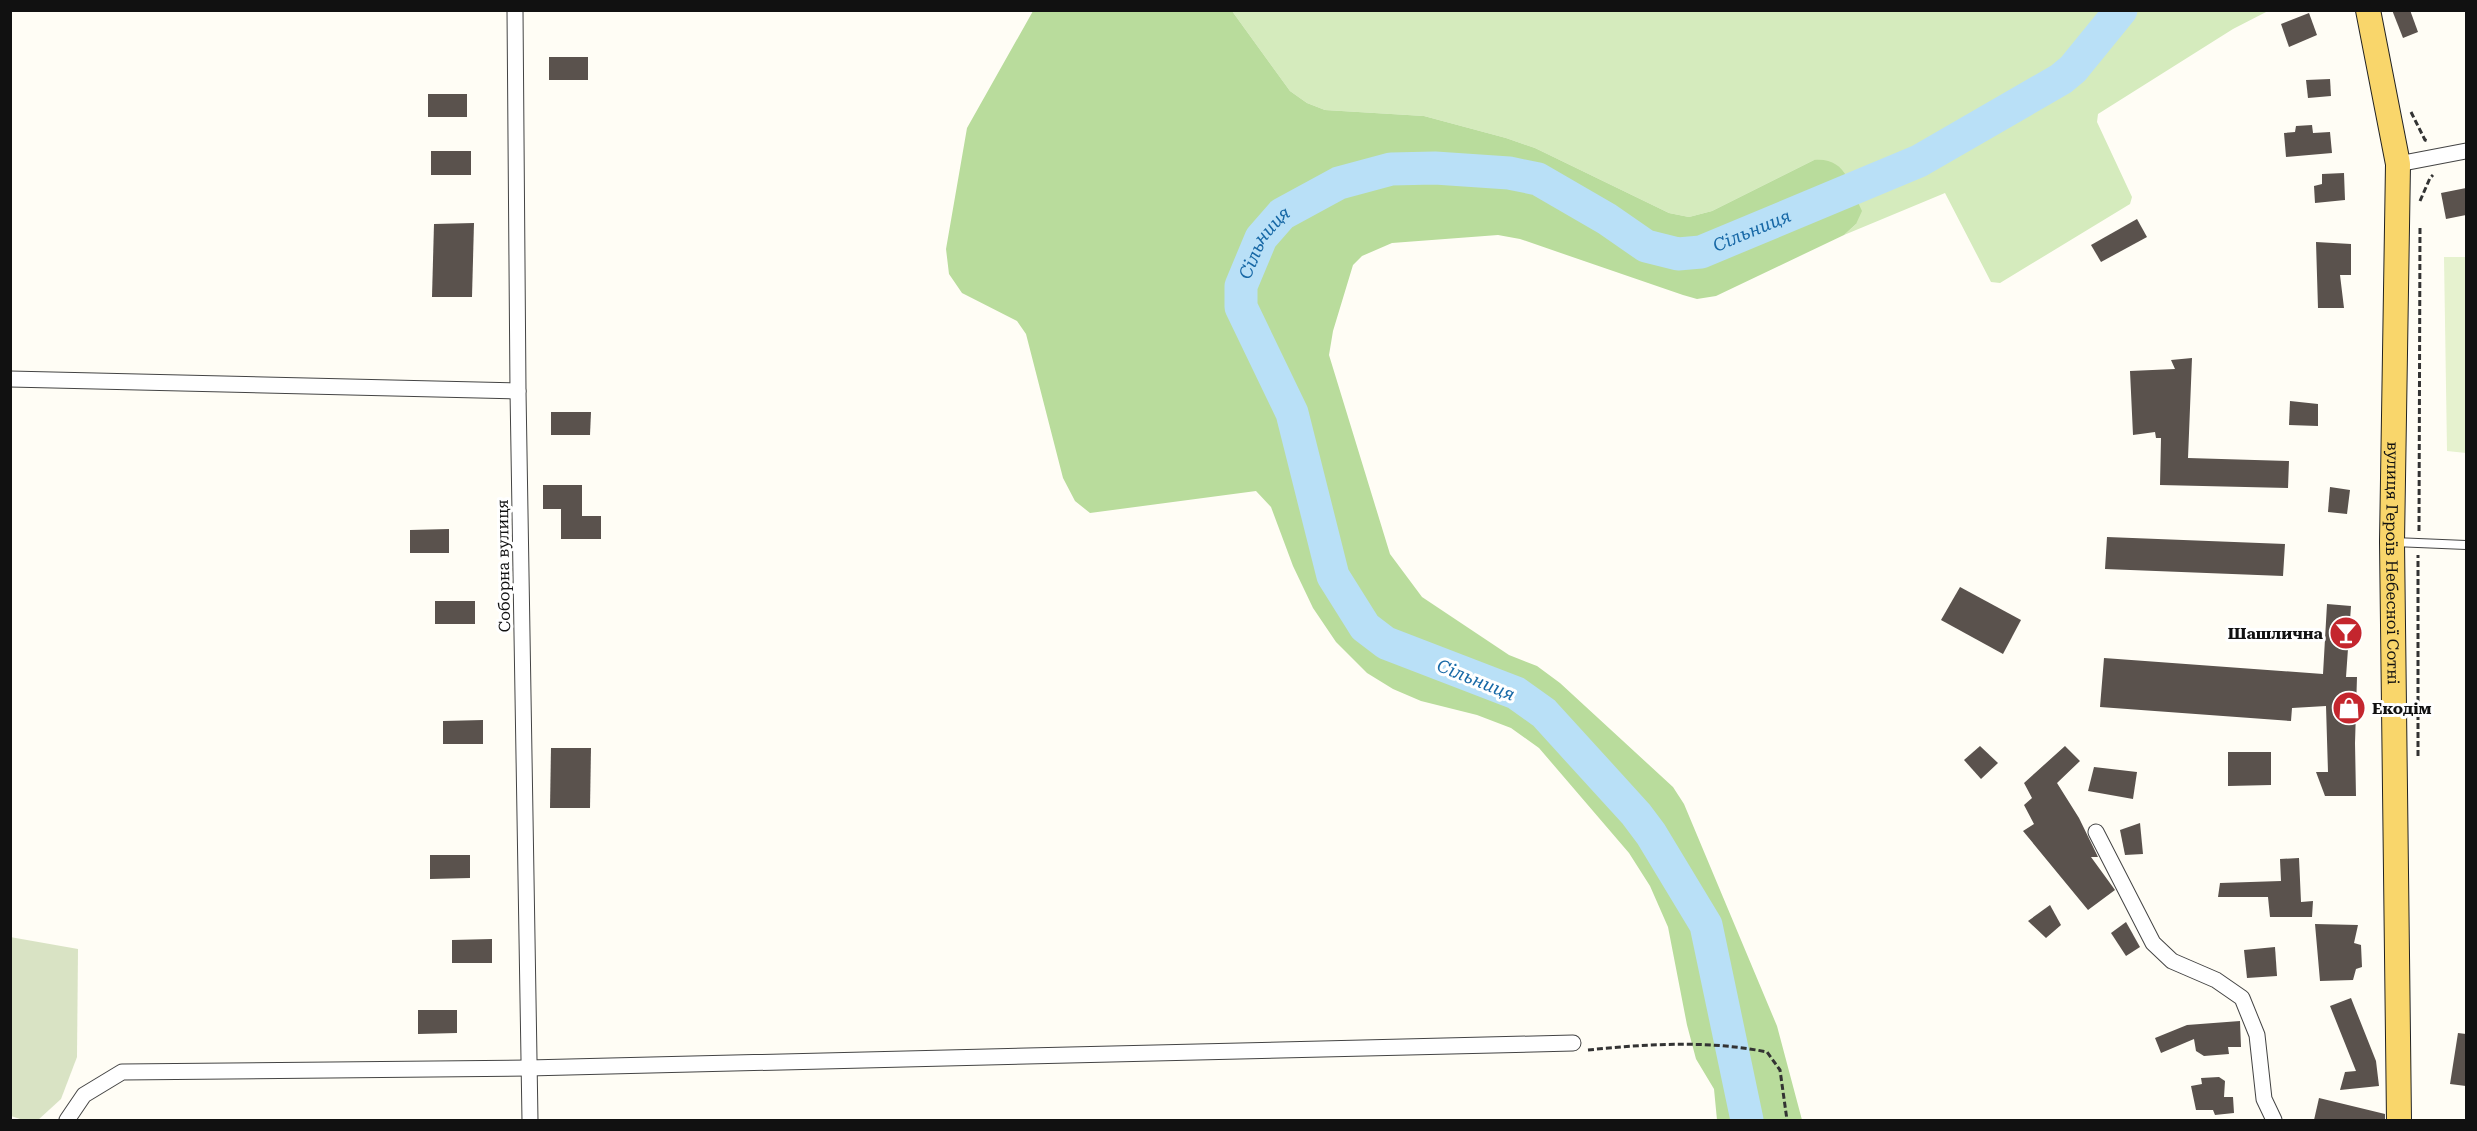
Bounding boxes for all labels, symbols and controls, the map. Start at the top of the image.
water label: Сільниця [1234,201,1293,282]
water label: Сільниця [1710,205,1794,256]
street label: вулиця Героїв Небесної Сотні [2382,441,2403,685]
street label: Соборна вулиця [493,499,514,633]
bar icon: Шашлична [2328,615,2364,651]
place label: Шашлична [2228,624,2324,643]
water label: Сільниця [1434,654,1518,705]
shop icon: Екодім [2331,690,2367,726]
place label: Екодім [2372,699,2431,718]

